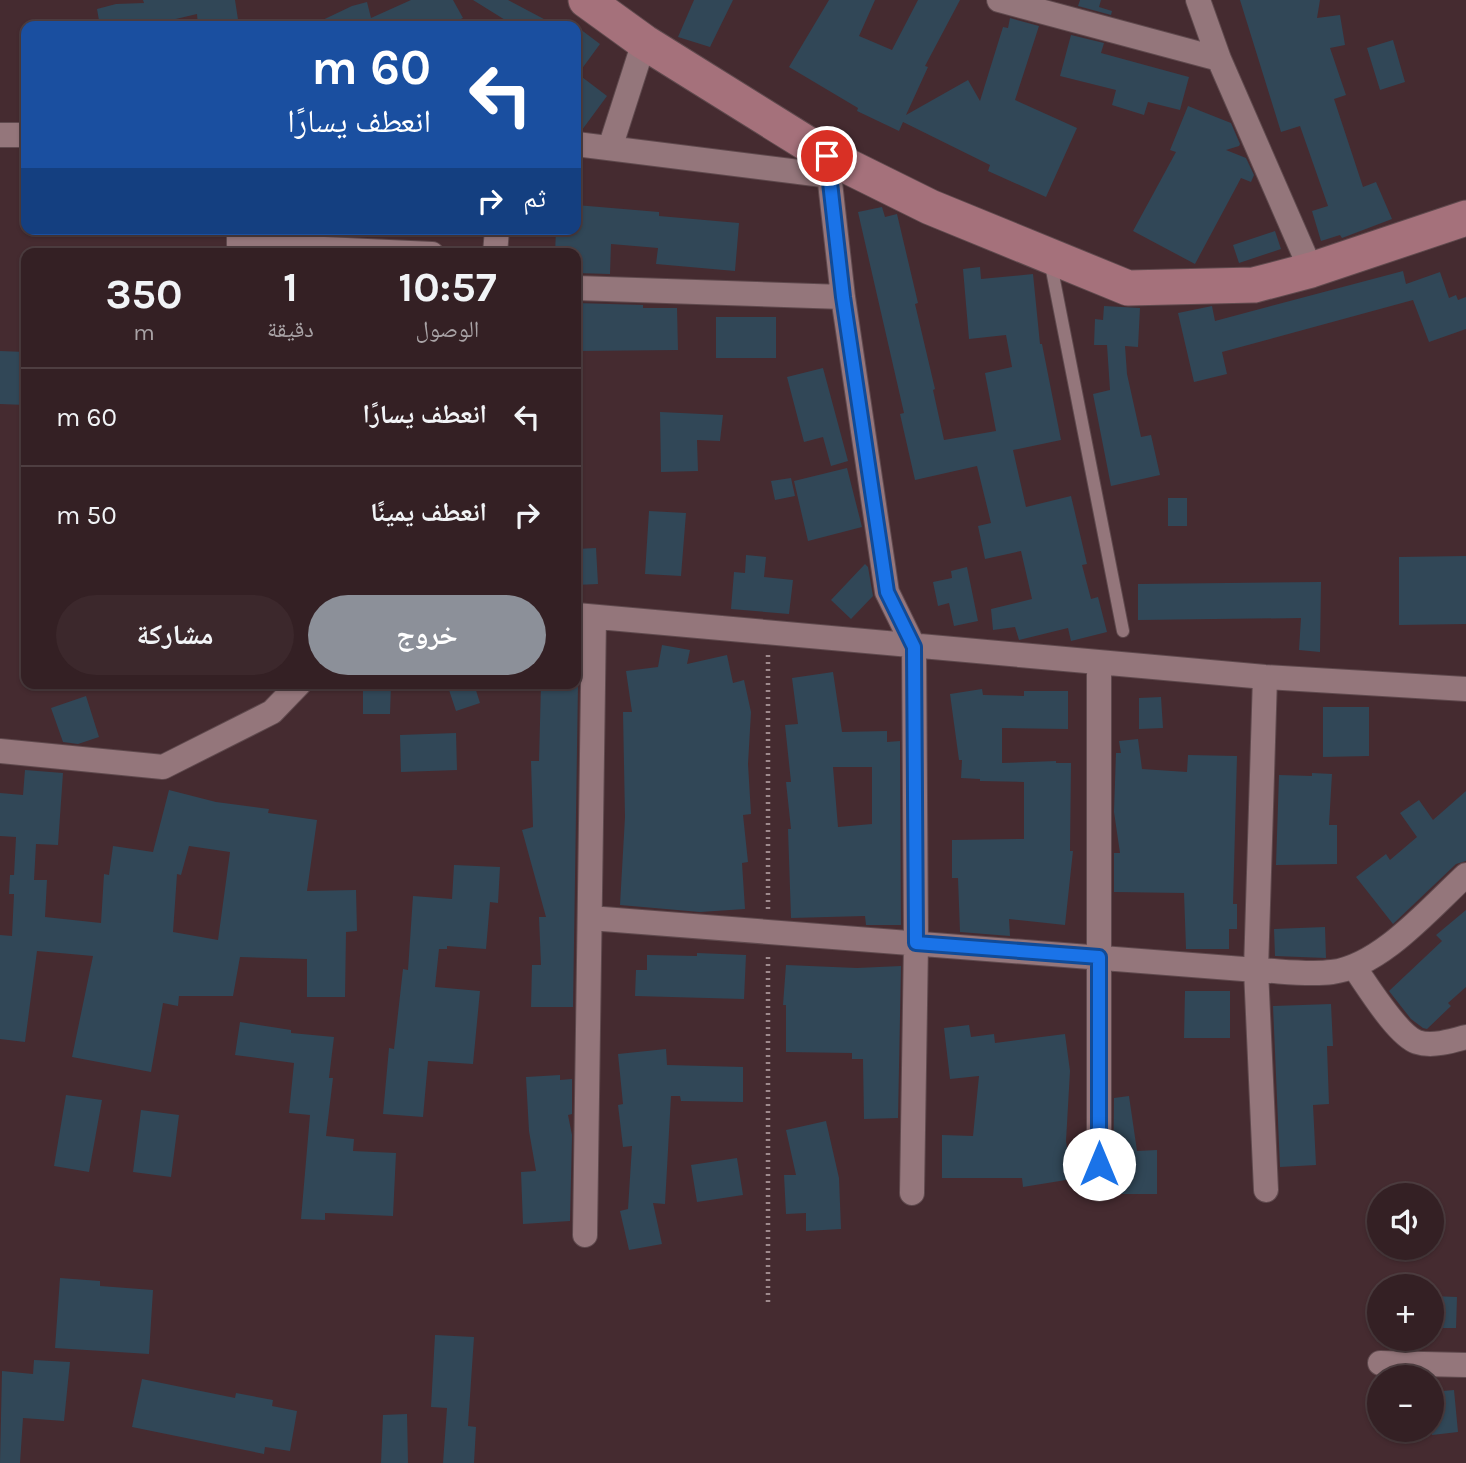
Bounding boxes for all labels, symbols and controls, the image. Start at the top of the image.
text: 60 m [311,39,431,96]
icon: left [455,49,546,140]
text: انعطف يسارًا [287,103,431,140]
pin [797,126,857,186]
icon: arrive [808,137,846,175]
icon: right [471,182,509,220]
text: ثم [523,183,546,214]
text: 1 [283,262,298,312]
text: 10:57 [398,262,497,312]
text: 350 [105,269,183,319]
text: دقيقة [267,316,314,343]
text: الوصول [416,316,479,343]
text: m [133,319,155,346]
icon: left [508,398,546,436]
text: انعطف يسارًا [363,399,487,430]
text: 60 m [56,402,117,433]
icon: right [508,496,546,534]
text: انعطف يمينًا [370,497,487,528]
text: 50 m [56,500,117,531]
button: مشاركة [56,595,294,675]
button: خروج [308,595,546,675]
position arrow [1062,1127,1136,1201]
map controls [1367,1183,1444,1442]
button: sound [1367,1183,1444,1260]
button: + [1367,1274,1444,1351]
button: − [1367,1365,1444,1442]

